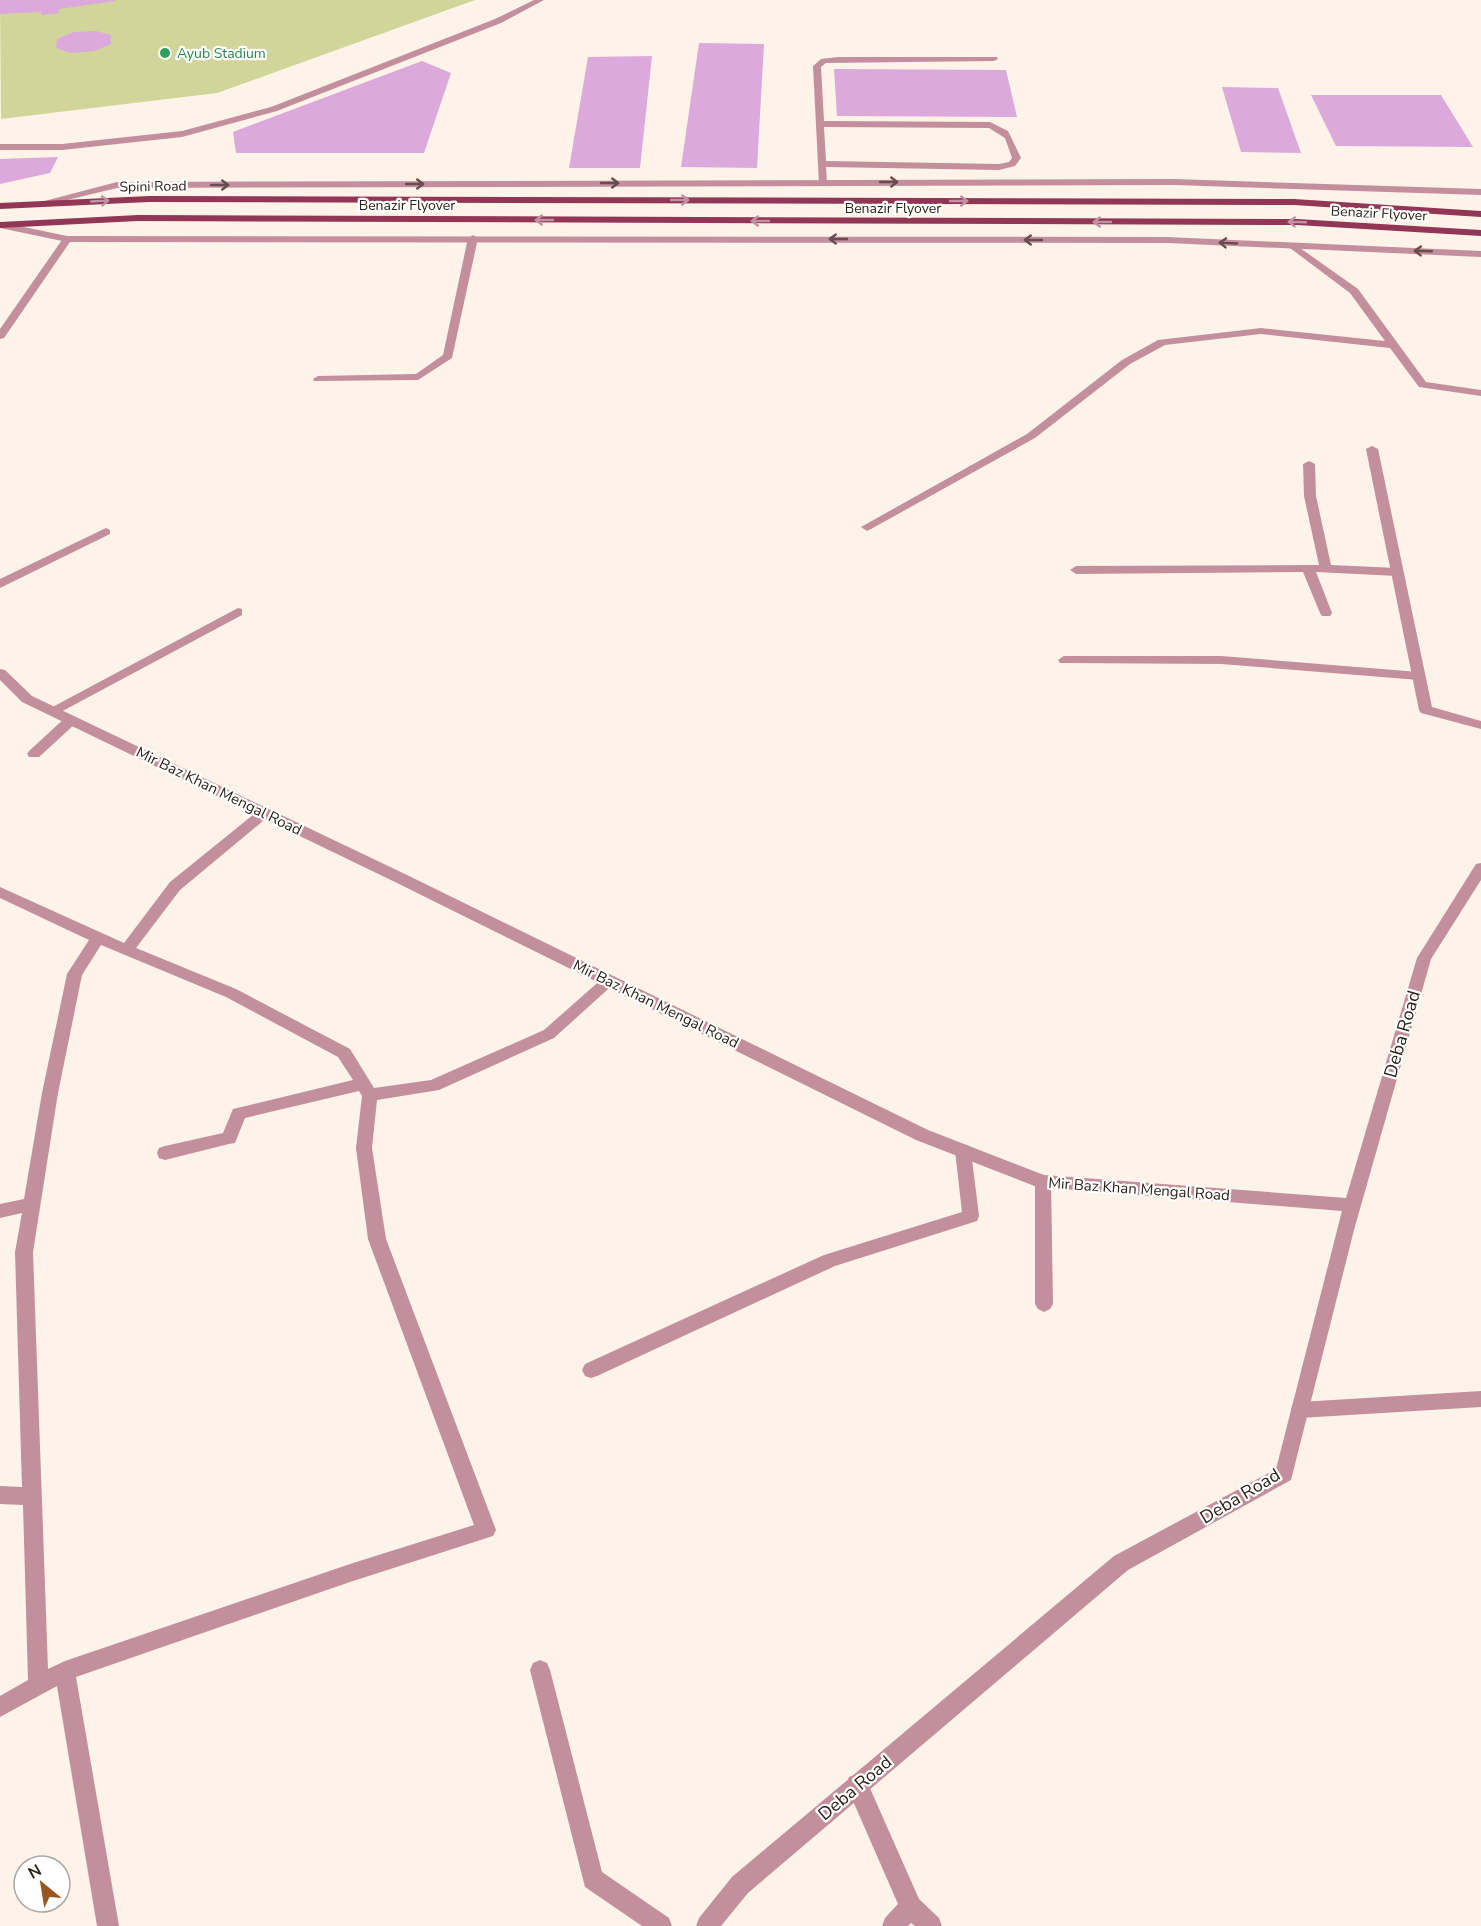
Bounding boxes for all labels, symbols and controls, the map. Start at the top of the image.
place label: Ayub Stadium [177,44,266,63]
marker: Ayub Stadium [158,46,172,60]
street label: Spini Road [119,176,187,197]
one-way arrow [879,176,899,188]
one-way arrow [600,177,620,189]
one-way arrow [405,178,425,190]
one-way arrow [210,179,230,191]
one-way arrow [670,194,690,206]
one-way arrow [90,195,110,206]
one-way arrow [949,195,969,207]
street label: Benazir Flyover [359,196,455,215]
street label: Benazir Flyover [845,199,941,218]
street label: Benazir Flyover [1330,201,1428,226]
one-way arrow [534,214,554,226]
one-way arrow [750,215,770,227]
one-way arrow [1092,216,1112,228]
one-way arrow [1287,217,1307,228]
one-way arrow [828,233,848,245]
one-way arrow [1023,234,1043,246]
one-way arrow [1218,237,1238,248]
one-way arrow [1413,246,1433,257]
street label: Mir Baz Khan Mengal Road [133,742,305,840]
street label: Mir Baz Khan Mengal Road [570,955,742,1053]
street label: Deba Road [1378,988,1426,1080]
street label: Mir Baz Khan Mengal Road [1048,1173,1230,1205]
street label: Deba Road [1195,1463,1285,1529]
street label: Deba Road [813,1750,897,1826]
north arrow [12,1854,72,1914]
text: N [24,1859,46,1884]

